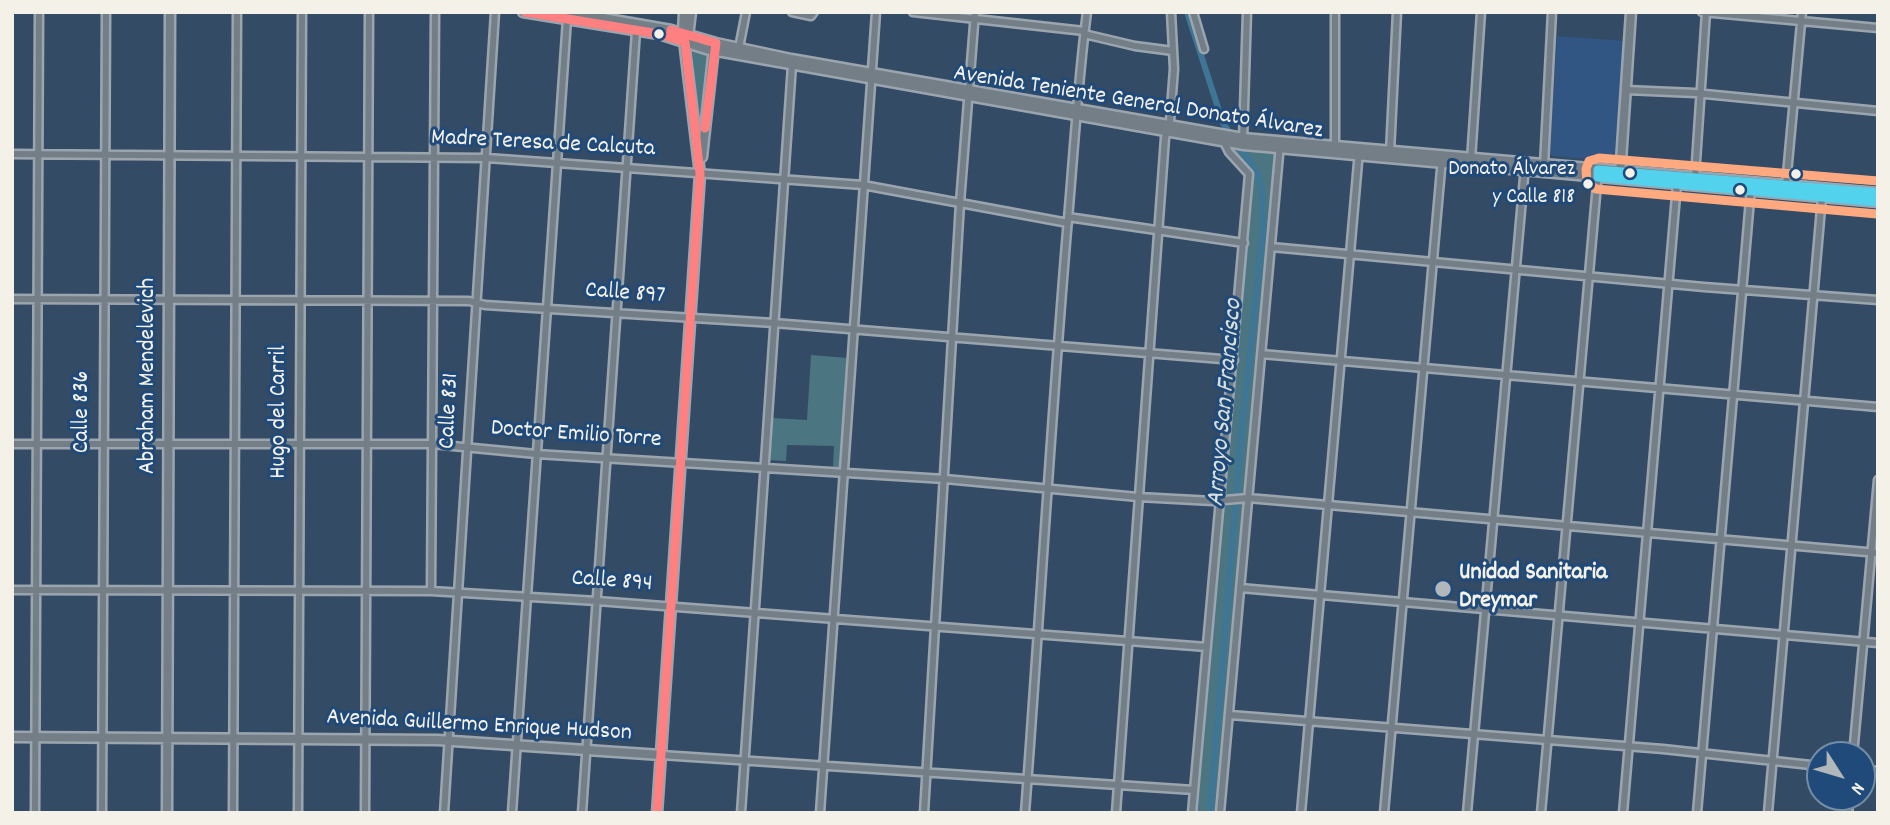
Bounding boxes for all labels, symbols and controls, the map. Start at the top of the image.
unlabelled marker [652,27,666,41]
street label: Avenida Teniente General Donato Álvarez [951,61,1325,147]
street label: Madre Teresa de Calcuta [430,125,656,165]
place label: Donato Álvarez y Calle 818 [1448,158,1575,210]
unlabelled marker [1623,166,1637,180]
unlabelled marker [1789,167,1803,181]
marker: Donato Álvarez y Calle 818 [1581,177,1595,191]
unlabelled marker [1733,183,1747,197]
street label: Abraham Mendelevich [136,278,164,474]
street label: Calle 897 [584,278,666,312]
water label: Arroyo San Francisco [1202,298,1252,508]
street label: Hugo del Carril [267,345,295,479]
street label: Calle 836 [70,371,98,453]
street label: Calle 831 [435,372,467,450]
street label: Doctor Emilio Torre [490,416,662,456]
place label: Unidad Sanitaria Dreymar [1459,561,1607,617]
street label: Calle 894 [571,566,653,600]
marker: Unidad Sanitaria Dreymar [1433,579,1453,599]
street label: Avenida Guillermo Enrique Hudson [326,705,632,749]
north arrow [1806,741,1876,811]
text: N [1843,776,1870,800]

